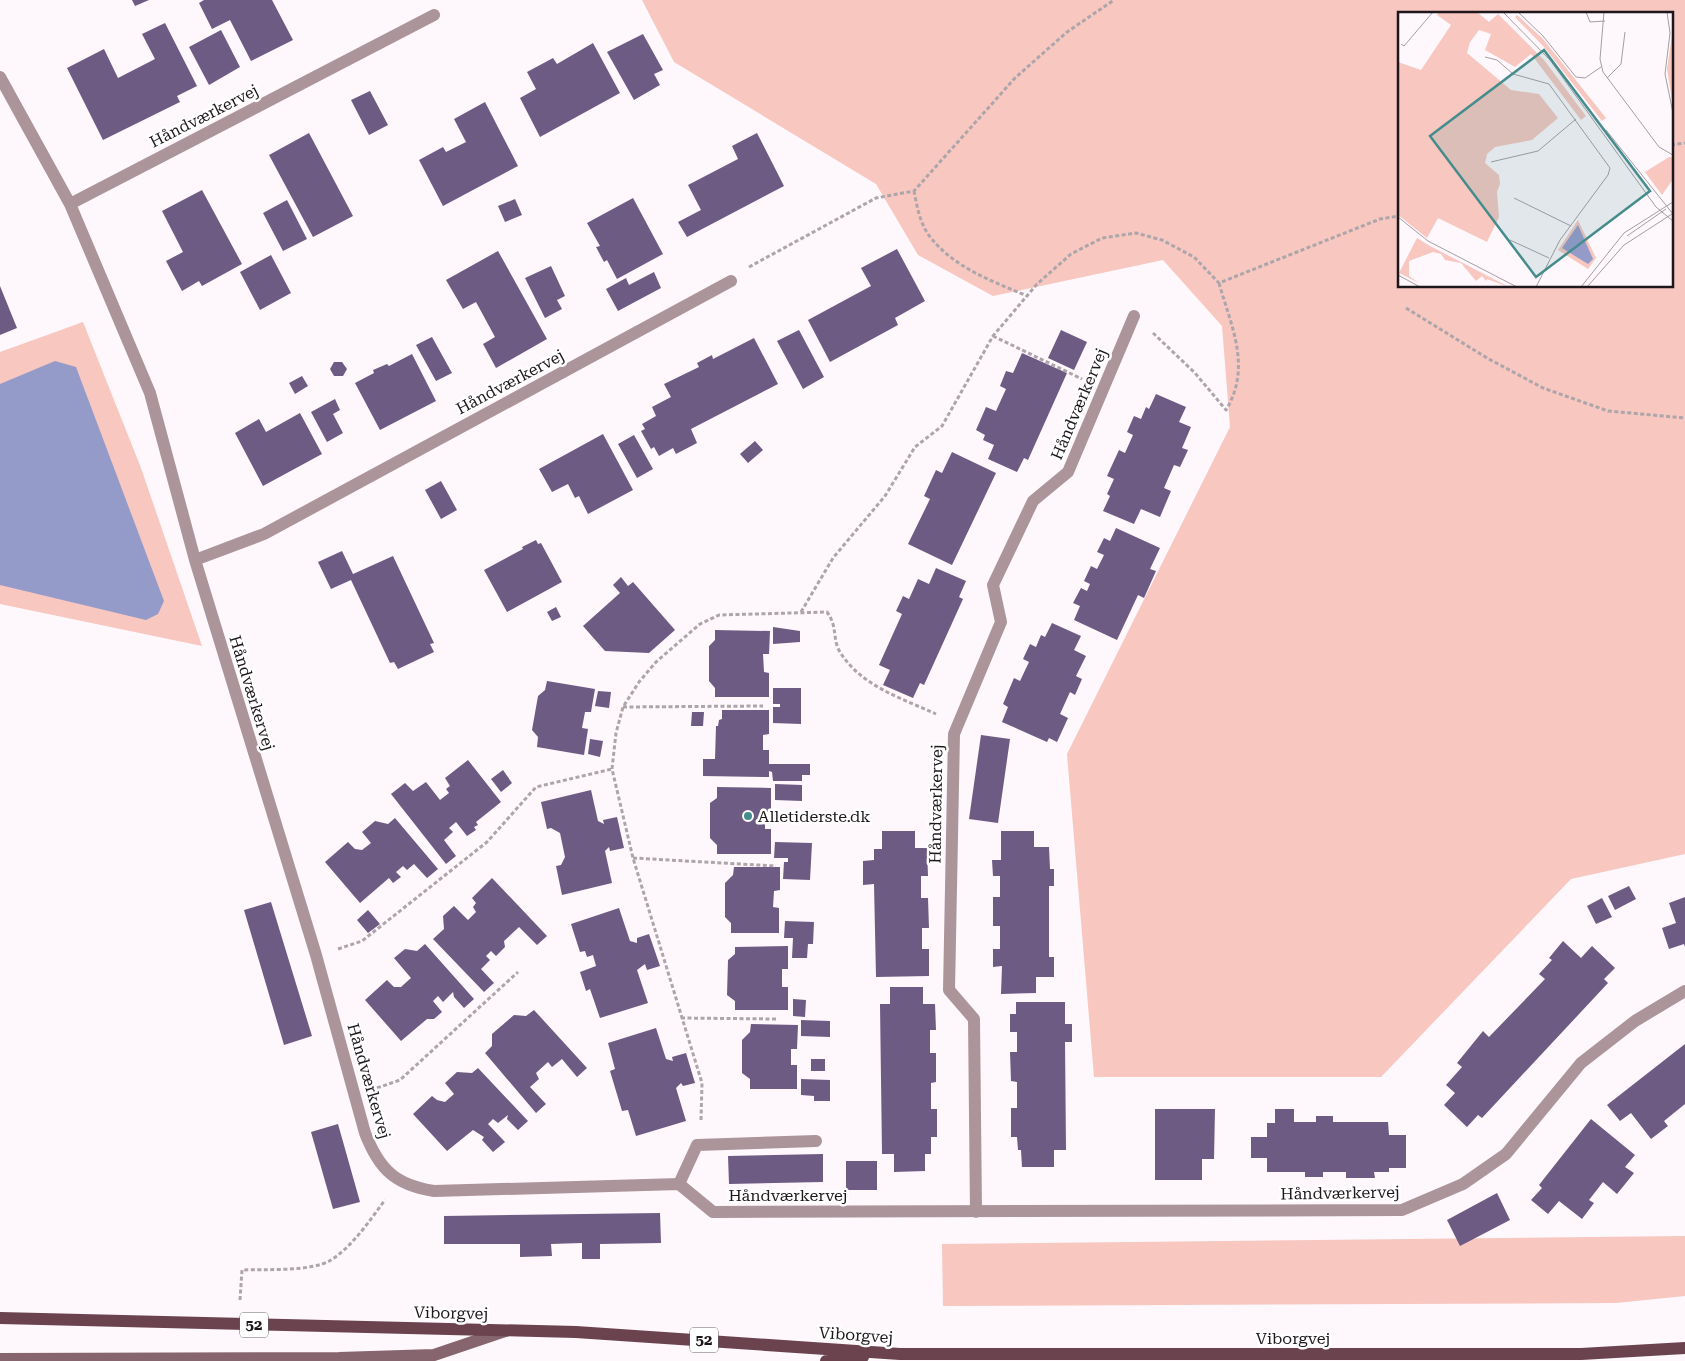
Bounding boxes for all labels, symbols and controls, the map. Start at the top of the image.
inset map [1398,12,1672,288]
street label: Håndværkervej [147,80,261,152]
street label: Håndværkervej [1047,345,1111,463]
street label: Håndværkervej [453,346,567,418]
street label: Håndværkervej [225,633,279,753]
street label: Håndværkervej [925,744,947,864]
place label: Alletiderste.dk [758,807,870,826]
marker: Alletiderste.dk [742,810,754,822]
street label: Håndværkervej [343,1021,395,1141]
street label: Håndværkervej [1280,1182,1400,1204]
street label: Håndværkervej [728,1186,848,1205]
street label: Viborgvej [414,1303,488,1323]
road number: 52 [240,1312,268,1338]
street label: Viborgvej [818,1323,894,1347]
road number: 52 [690,1328,718,1352]
street label: Viborgvej [1256,1329,1330,1348]

